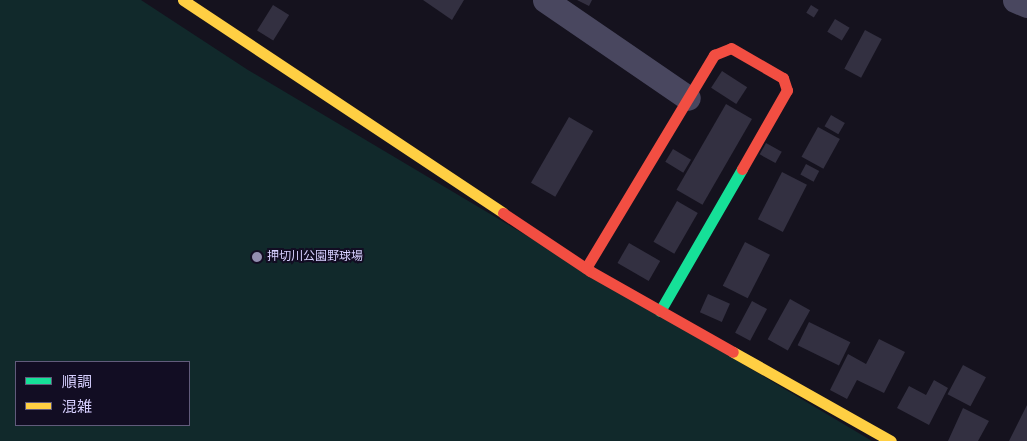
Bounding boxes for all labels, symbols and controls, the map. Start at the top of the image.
place label: 押切川公園野球場 [267,250,363,264]
marker: 押切川公園野球場 [251,251,263,263]
legend [15,361,190,426]
text: 順調 [62,373,92,391]
text: 混雑 [62,398,92,416]

